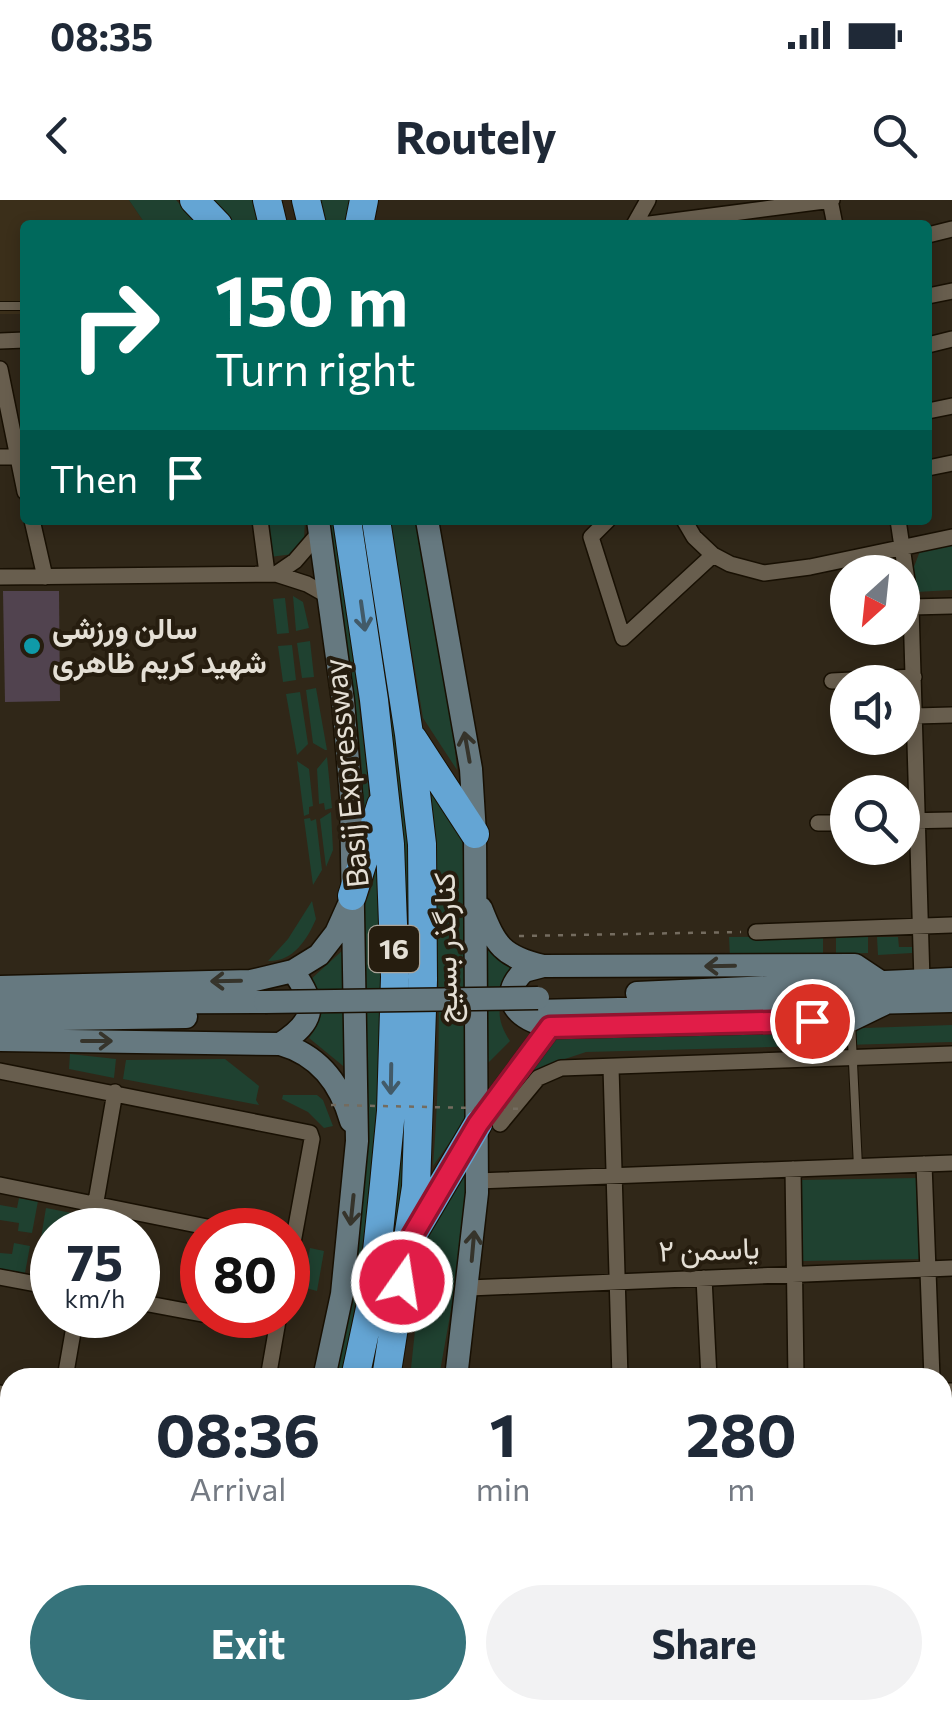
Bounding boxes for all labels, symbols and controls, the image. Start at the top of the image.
text: 08:35 [50,12,153,59]
icon: back [30,108,85,163]
text: Routely [395,108,557,163]
icon: search [867,108,922,163]
text: 150 m [215,255,408,340]
icon: right [50,260,180,390]
text: Turn right [215,340,416,395]
icon: arrive [158,450,213,505]
text: Then [50,454,138,501]
north arrow [830,555,920,645]
map controls [830,555,920,865]
one-way arrow [354,600,372,632]
place label: سالن ورزشی شهید کریم ظاهری [52,608,267,682]
marker: سالن ورزشی شهید کریم ظاهری [21,635,43,657]
street label: Basij Expressway [314,657,375,890]
button: sound [830,665,920,755]
one-way arrow [457,731,476,764]
button: search [830,775,920,865]
street label: کنارگذر بسیج [424,872,467,1024]
road number: 16 [369,926,419,972]
one-way arrow [705,957,737,976]
one-way arrow [210,972,242,991]
pin [770,979,855,1064]
icon: arrive [785,994,840,1049]
one-way arrow [80,1032,113,1050]
one-way arrow [382,1063,401,1095]
one-way arrow [342,1193,361,1226]
speed limit sign: 80 [180,1208,310,1338]
street label: یاسمن ۲ [658,1227,760,1270]
text: 75 [67,1230,123,1291]
position arrow [350,1230,454,1334]
one-way arrow [463,1230,482,1263]
text: km/h [65,1283,125,1313]
text: 08:36 [155,1396,320,1469]
text: 1 [489,1396,517,1469]
text: 280 [686,1396,797,1469]
text: Arrival [189,1468,286,1508]
text: min [476,1468,530,1508]
text: m [727,1468,755,1508]
button: Exit [30,1585,466,1700]
button: Share [486,1585,922,1700]

